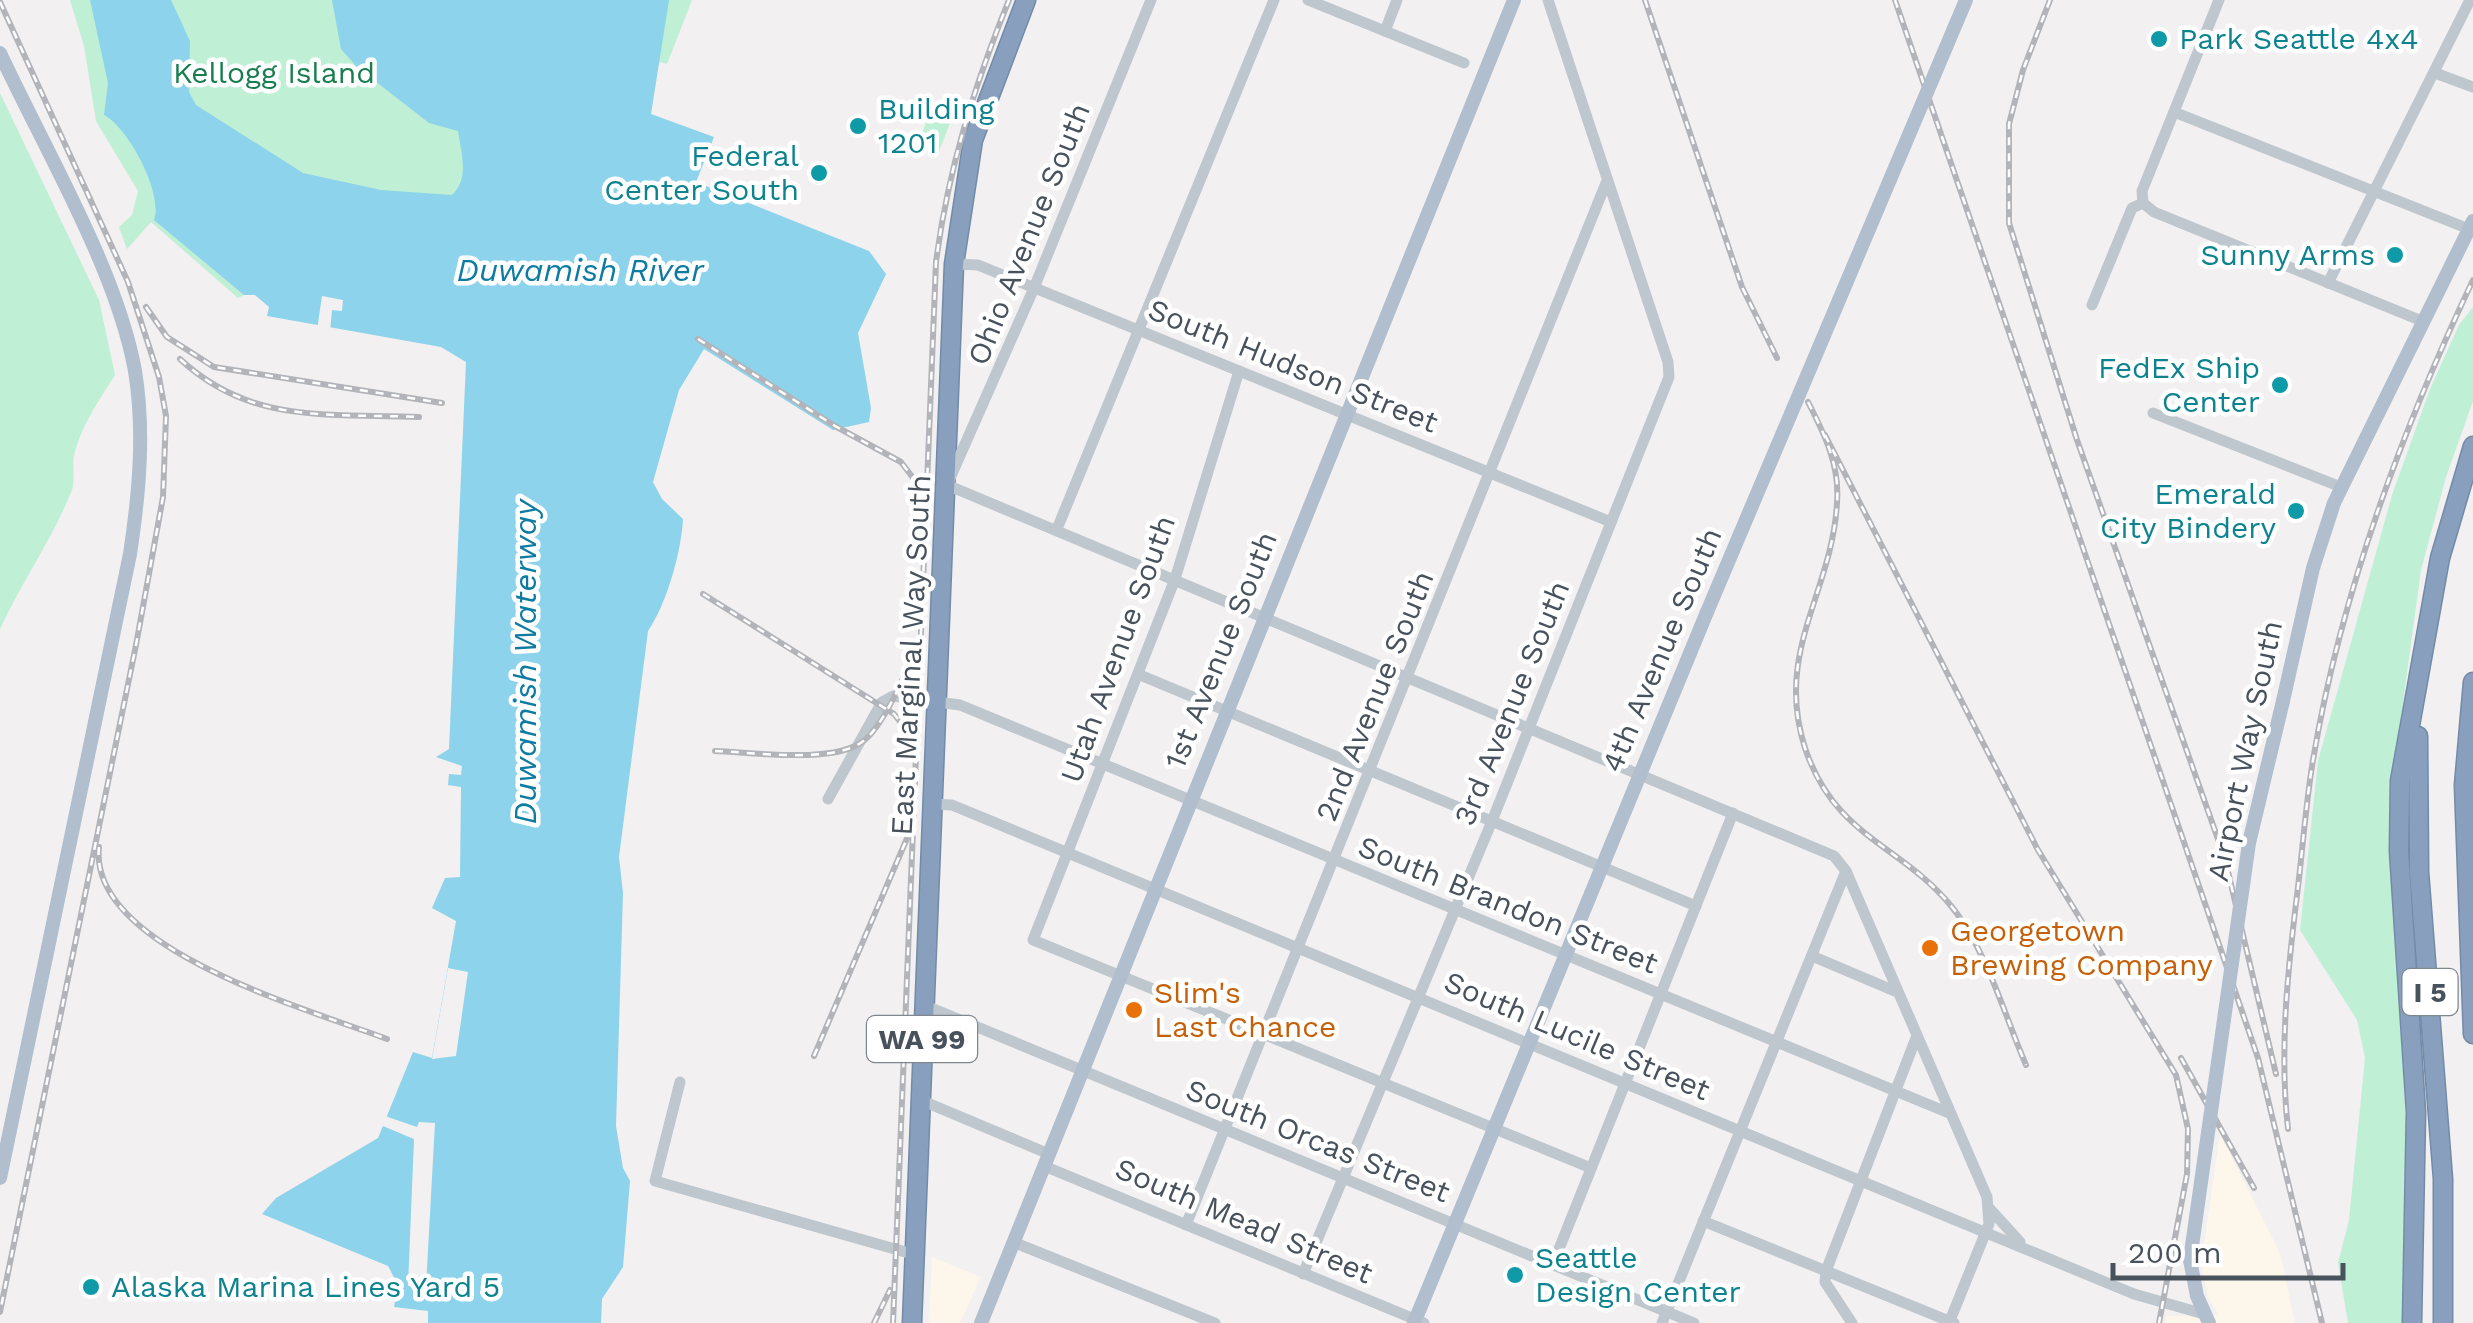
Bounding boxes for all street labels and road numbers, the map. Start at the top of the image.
street label: Ohio Avenue South [960,98,1097,370]
street label: South Hudson Street [1143,291,1443,440]
street label: East Marginal Way South [884,474,937,836]
street label: Utah Avenue South [1053,511,1182,787]
street label: 4th Avenue South [1594,523,1729,777]
street label: 1st Avenue South [1157,526,1284,773]
street label: 2nd Avenue South [1308,565,1441,826]
street label: 3rd Avenue South [1447,576,1577,830]
street label: Airport Way South [2200,617,2289,885]
street label: South Brandon Street [1353,828,1663,981]
street label: South Lucile Street [1439,964,1716,1108]
road number: I 5 [2402,969,2458,1015]
road number: WA 99 [867,1016,977,1062]
street label: South Orcas Street [1181,1072,1456,1210]
street label: South Mead Street [1110,1150,1379,1291]

